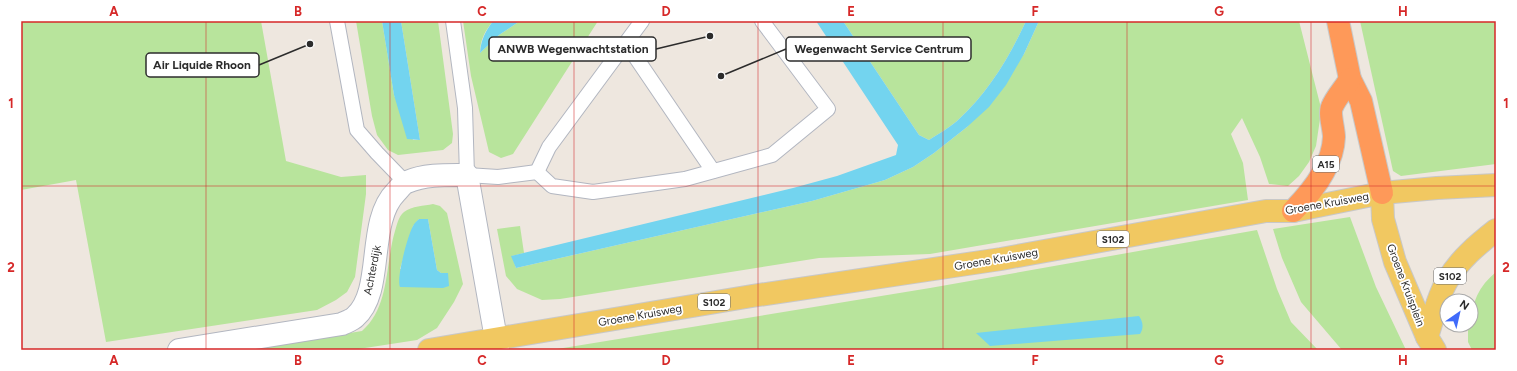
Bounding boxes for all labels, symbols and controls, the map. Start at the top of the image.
text: A [109,4,119,19]
text: B [294,4,302,19]
text: C [477,4,487,19]
text: D [661,4,671,19]
text: E [847,4,855,19]
text: F [1031,4,1039,19]
text: G [1214,4,1224,19]
text: H [1398,4,1408,19]
callout: ANWB Wegenwachtstation [489,37,656,61]
callout: Wegenwacht Service Centrum [786,37,971,61]
text: ANWB Wegenwachtstation [497,42,649,56]
text: Wegenwacht Service Centrum [795,42,963,56]
callout: Air Liquide Rhoon [146,53,259,77]
text: Air Liquide Rhoon [153,58,251,72]
text: 1 [8,96,14,111]
text: 1 [1503,96,1509,111]
road number: A15 [1313,156,1339,172]
street label: Groene Kruisweg [1284,190,1370,217]
road number: S102 [1097,231,1129,247]
street label: Groene Kruisplein [1384,242,1427,328]
street label: Achterdijk [361,243,384,296]
street label: Groene Kruisweg [953,246,1039,273]
text: 2 [7,260,15,275]
text: 2 [1502,260,1510,275]
road number: S102 [1434,268,1466,284]
north arrow [1439,293,1479,333]
road number: S102 [698,294,730,310]
text: N [1457,297,1471,313]
street label: Groene Kruisweg [597,302,683,329]
text: A [109,353,119,368]
text: B [294,353,302,368]
text: C [477,353,487,368]
text: D [661,353,671,368]
text: E [847,353,855,368]
text: F [1031,353,1039,368]
text: G [1214,353,1224,368]
text: H [1398,353,1408,368]

